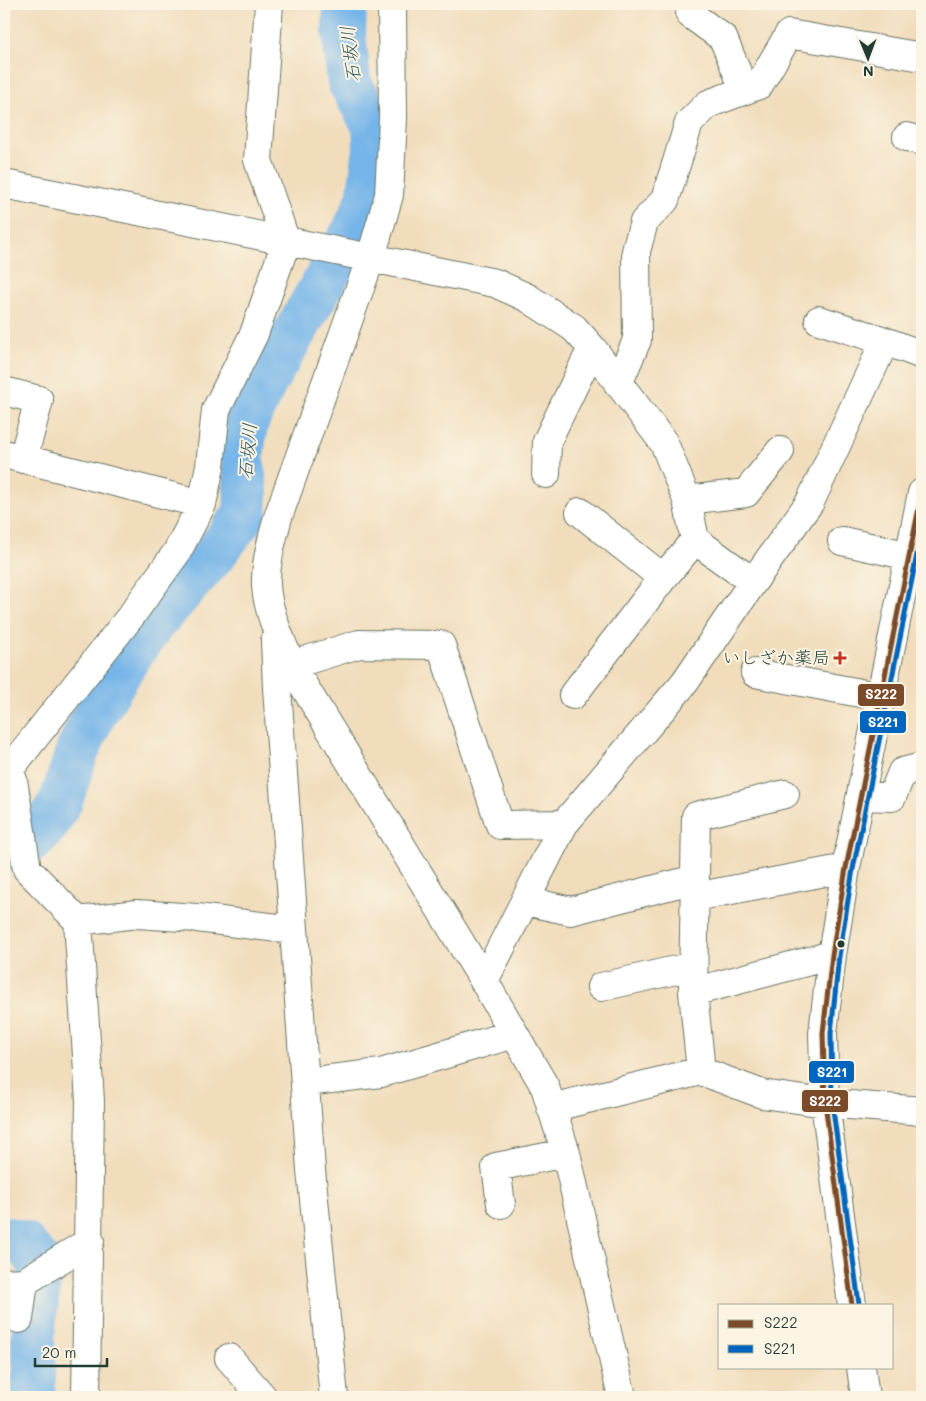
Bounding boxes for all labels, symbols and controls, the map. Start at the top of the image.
water label: 石坂川 [334,24,365,84]
north arrow [844,32,894,82]
text: N [863,62,874,81]
water label: 石坂川 [232,421,261,480]
place label: いしざか薬局 [722,645,830,669]
marker: いしざか薬局 [834,652,846,664]
line badge: S222 [857,683,905,707]
text: S222 [865,684,897,703]
line badge: S221 [859,710,907,734]
text: S221 [868,712,898,731]
unlabelled marker [836,939,846,949]
line badge: S221 [808,1060,855,1084]
text: S221 [817,1062,847,1081]
line badge: S222 [801,1089,849,1113]
text: S222 [809,1091,841,1110]
legend [718,1304,894,1368]
text: S222 [764,1312,798,1332]
scale bar [35,1336,108,1368]
text: S221 [764,1338,796,1358]
text: 20 m [42,1342,76,1362]

